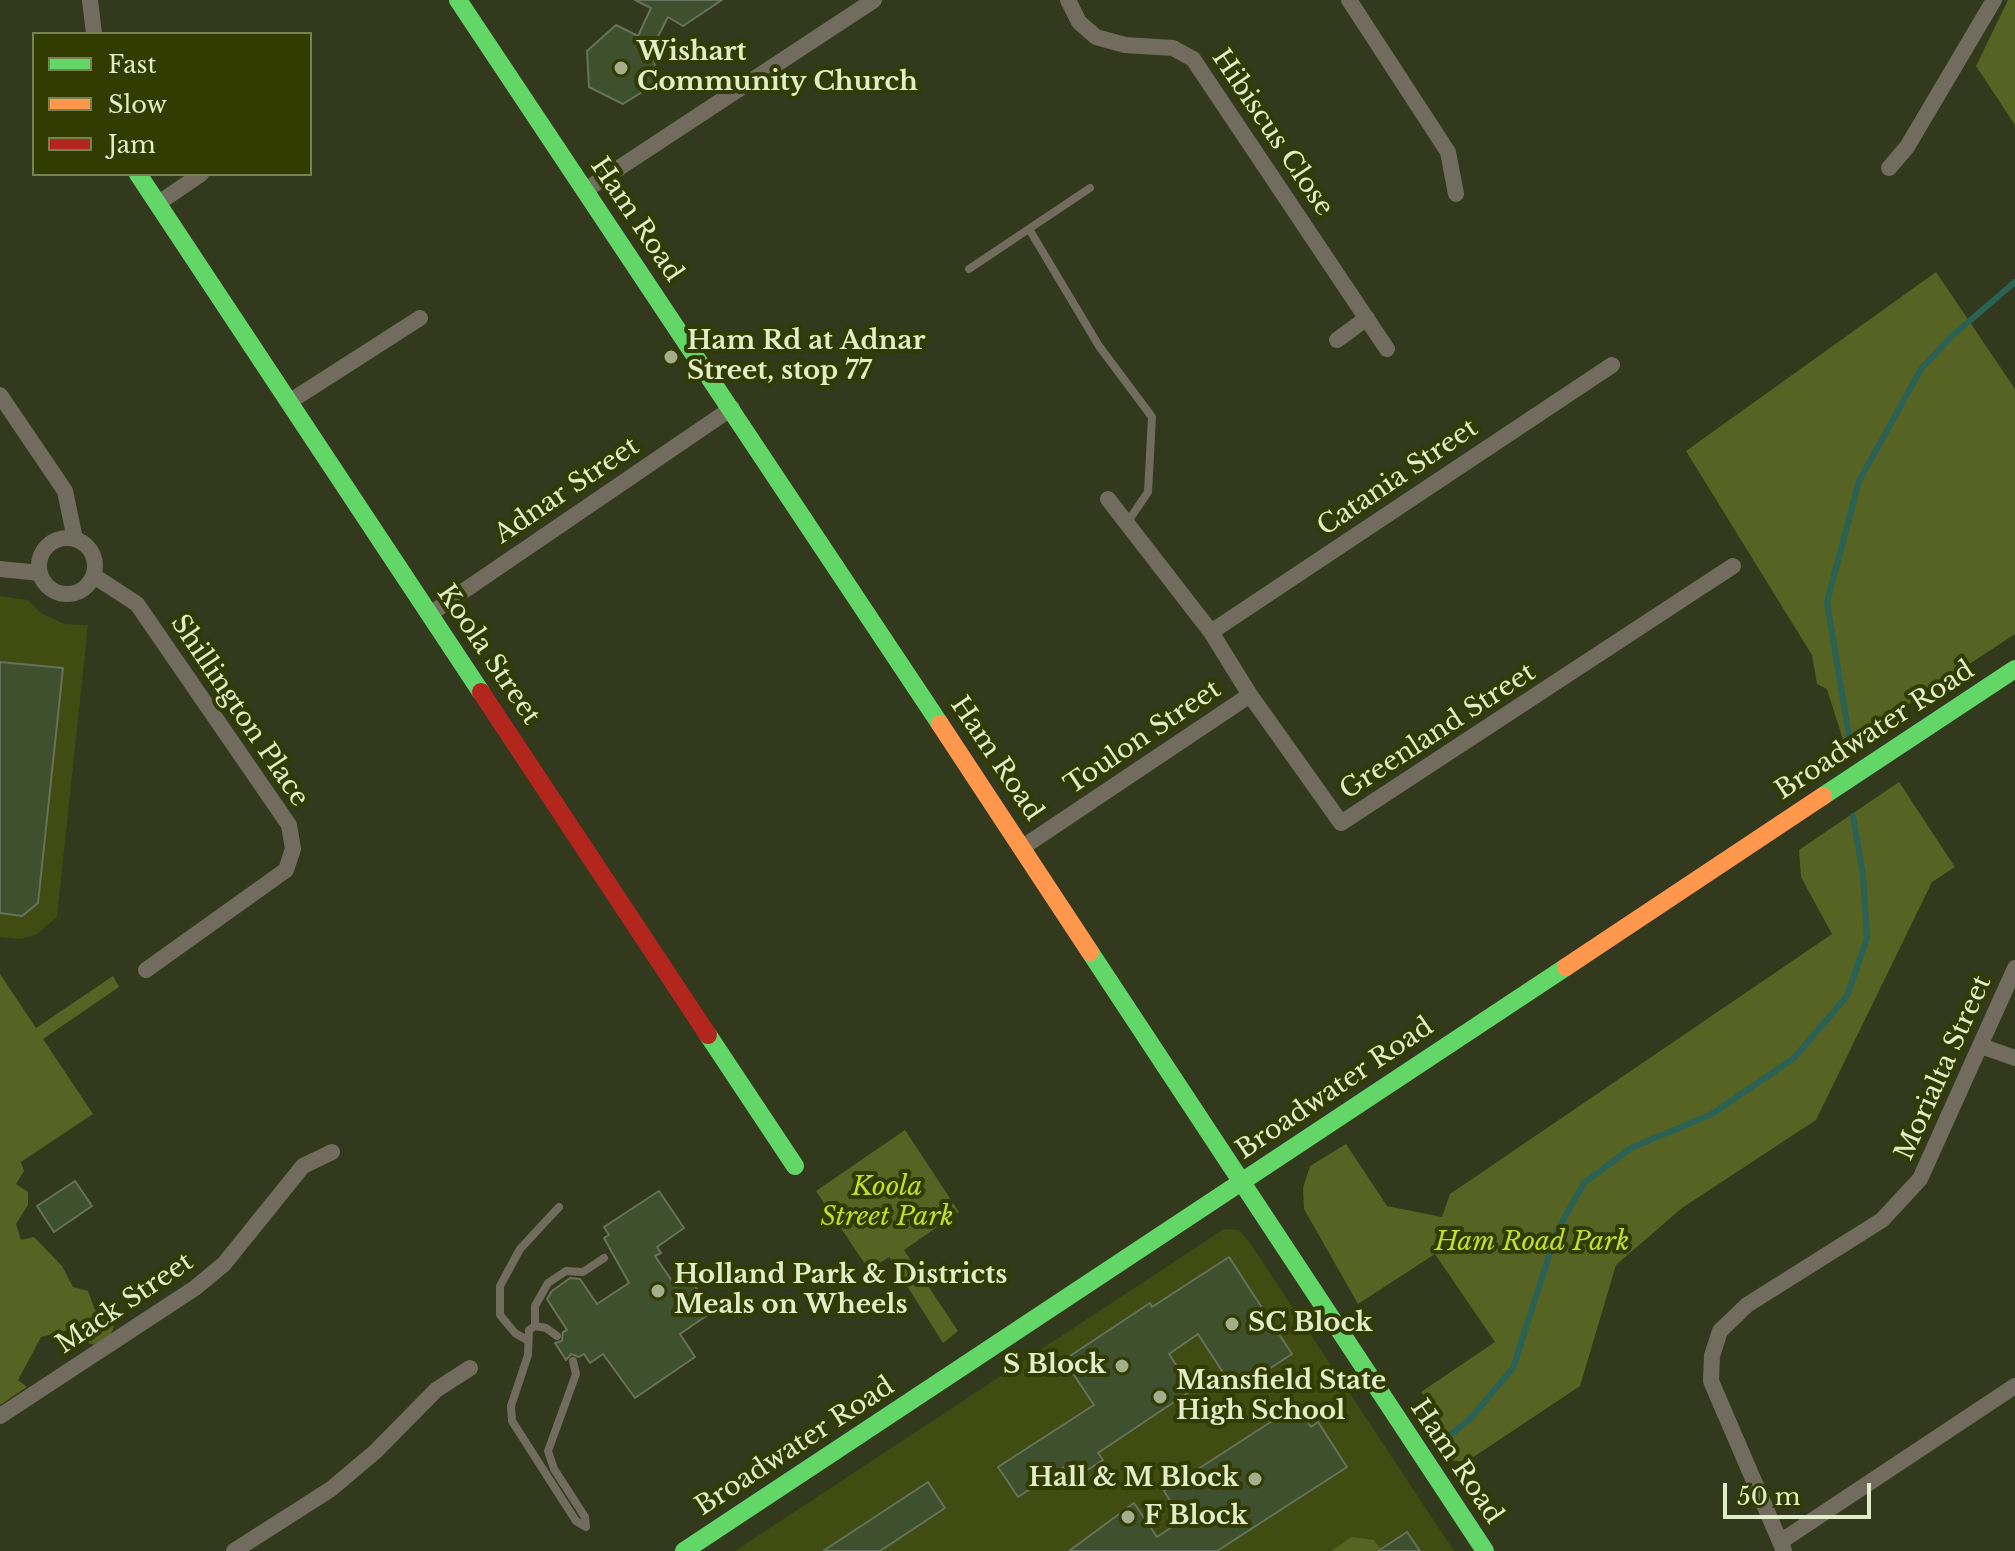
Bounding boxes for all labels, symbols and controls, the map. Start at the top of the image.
legend [32,32,312,176]
place label: Wishart Community Church [637,37,918,98]
street label: Hibiscus Close [1205,44,1339,222]
text: Fast [108,50,156,79]
marker: Wishart Community Church [612,59,630,77]
text: Slow [108,90,167,119]
text: Jam [108,130,156,159]
street label: Ham Road [583,152,689,288]
place label: Ham Rd at Adnar Street, stop 77 [687,326,925,388]
marker: Ham Rd at Adnar Street, stop 77 [662,348,680,366]
street label: Catania Street [1312,413,1484,543]
street label: Adnar Street [489,431,645,551]
street label: Koola Street [430,579,546,731]
street label: Shillington Place [163,609,315,813]
street label: Broadwater Road [1770,655,1980,807]
street label: Greenland Street [1335,657,1541,807]
street label: Toulon Street [1059,674,1227,802]
street label: Ham Road [943,691,1049,827]
street label: Morialta Street [1889,971,1999,1165]
street label: Broadwater Road [1231,1011,1439,1167]
park label: Koola Street Park [820,1172,954,1234]
park label: Ham Road Park [1435,1227,1629,1259]
street label: Mack Street [51,1247,199,1361]
place label: Holland Park & Districts Meals on Wheels [674,1260,1007,1322]
marker: Holland Park & Districts Meals on Wheels [649,1282,667,1300]
place label: SC Block [1248,1308,1372,1340]
marker: SC Block [1223,1315,1241,1333]
place label: S Block [1003,1350,1106,1382]
marker: S Block [1113,1357,1131,1375]
place label: Mansfield State High School [1176,1366,1386,1428]
street label: Broadwater Road [690,1371,900,1523]
marker: Mansfield State High School [1151,1388,1169,1406]
street label: Ham Road [1403,1394,1509,1530]
place label: Hall & M Block [1028,1463,1239,1495]
scale bar [1727,1467,1875,1517]
marker: Hall & M Block [1246,1470,1264,1488]
text: 50 m [1737,1482,1800,1511]
place label: F Block [1144,1501,1248,1533]
marker: F Block [1119,1508,1137,1526]

